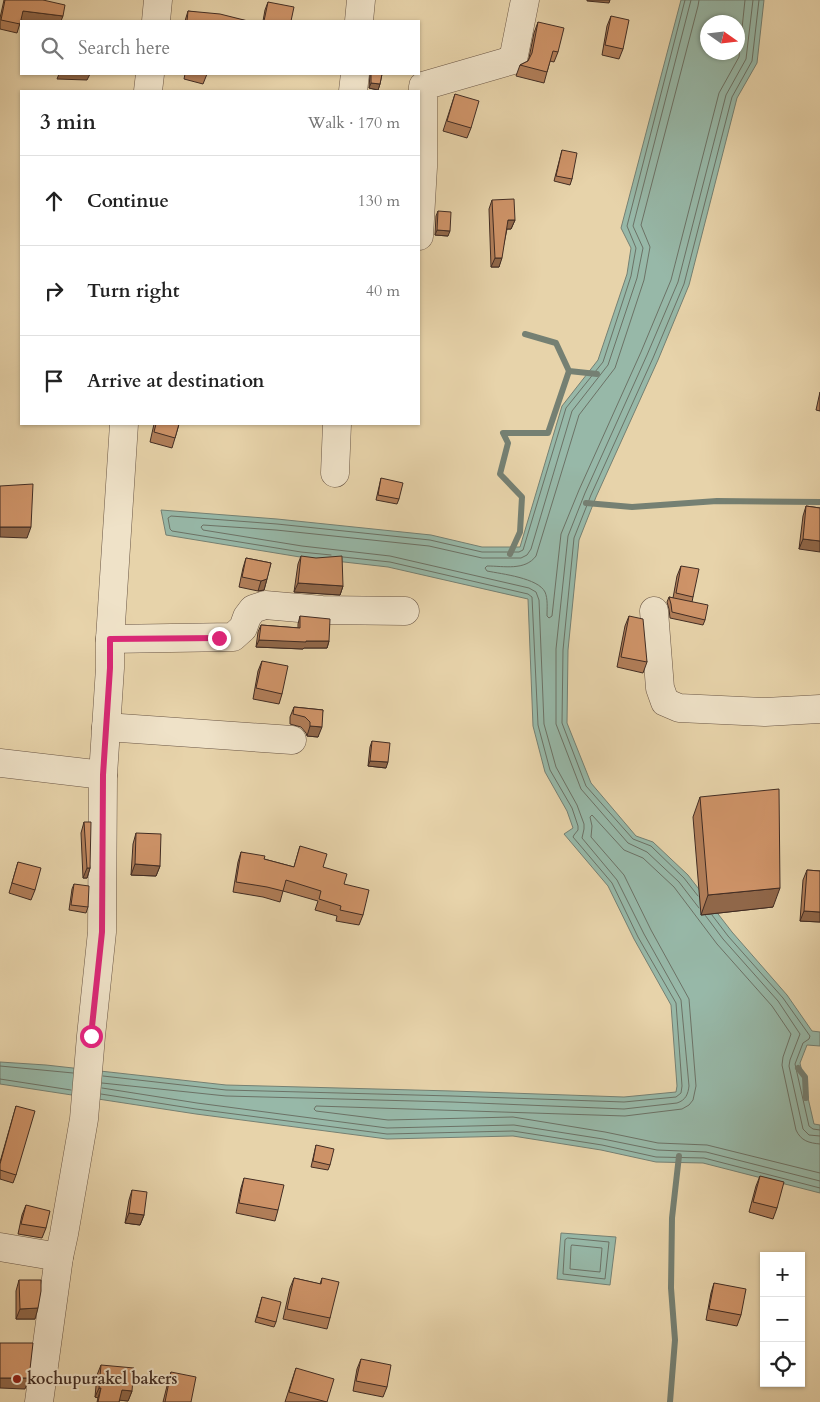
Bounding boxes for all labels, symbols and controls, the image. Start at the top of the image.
north arrow [700,15,745,60]
search box [20,20,420,75]
icon: search [38,34,66,62]
text: Search here [78,35,170,61]
text: 3 min [40,108,96,137]
text: Walk · 170 m [308,112,400,134]
icon: ahead [40,187,68,215]
text: Continue [87,188,169,214]
text: 130 m [358,190,400,212]
icon: right [40,277,68,305]
text: Turn right [87,278,179,304]
text: 40 m [366,280,400,302]
icon: arrive [40,367,68,395]
text: Arrive at destination [87,368,264,394]
route end [208,627,231,650]
route start [80,1025,103,1048]
map controls [760,1252,805,1387]
button: + [760,1252,805,1297]
button: − [760,1297,805,1342]
button: locate [760,1342,805,1387]
place label: kochupurakel bakers [27,1368,177,1390]
marker: kochupurakel bakers [11,1373,23,1385]

